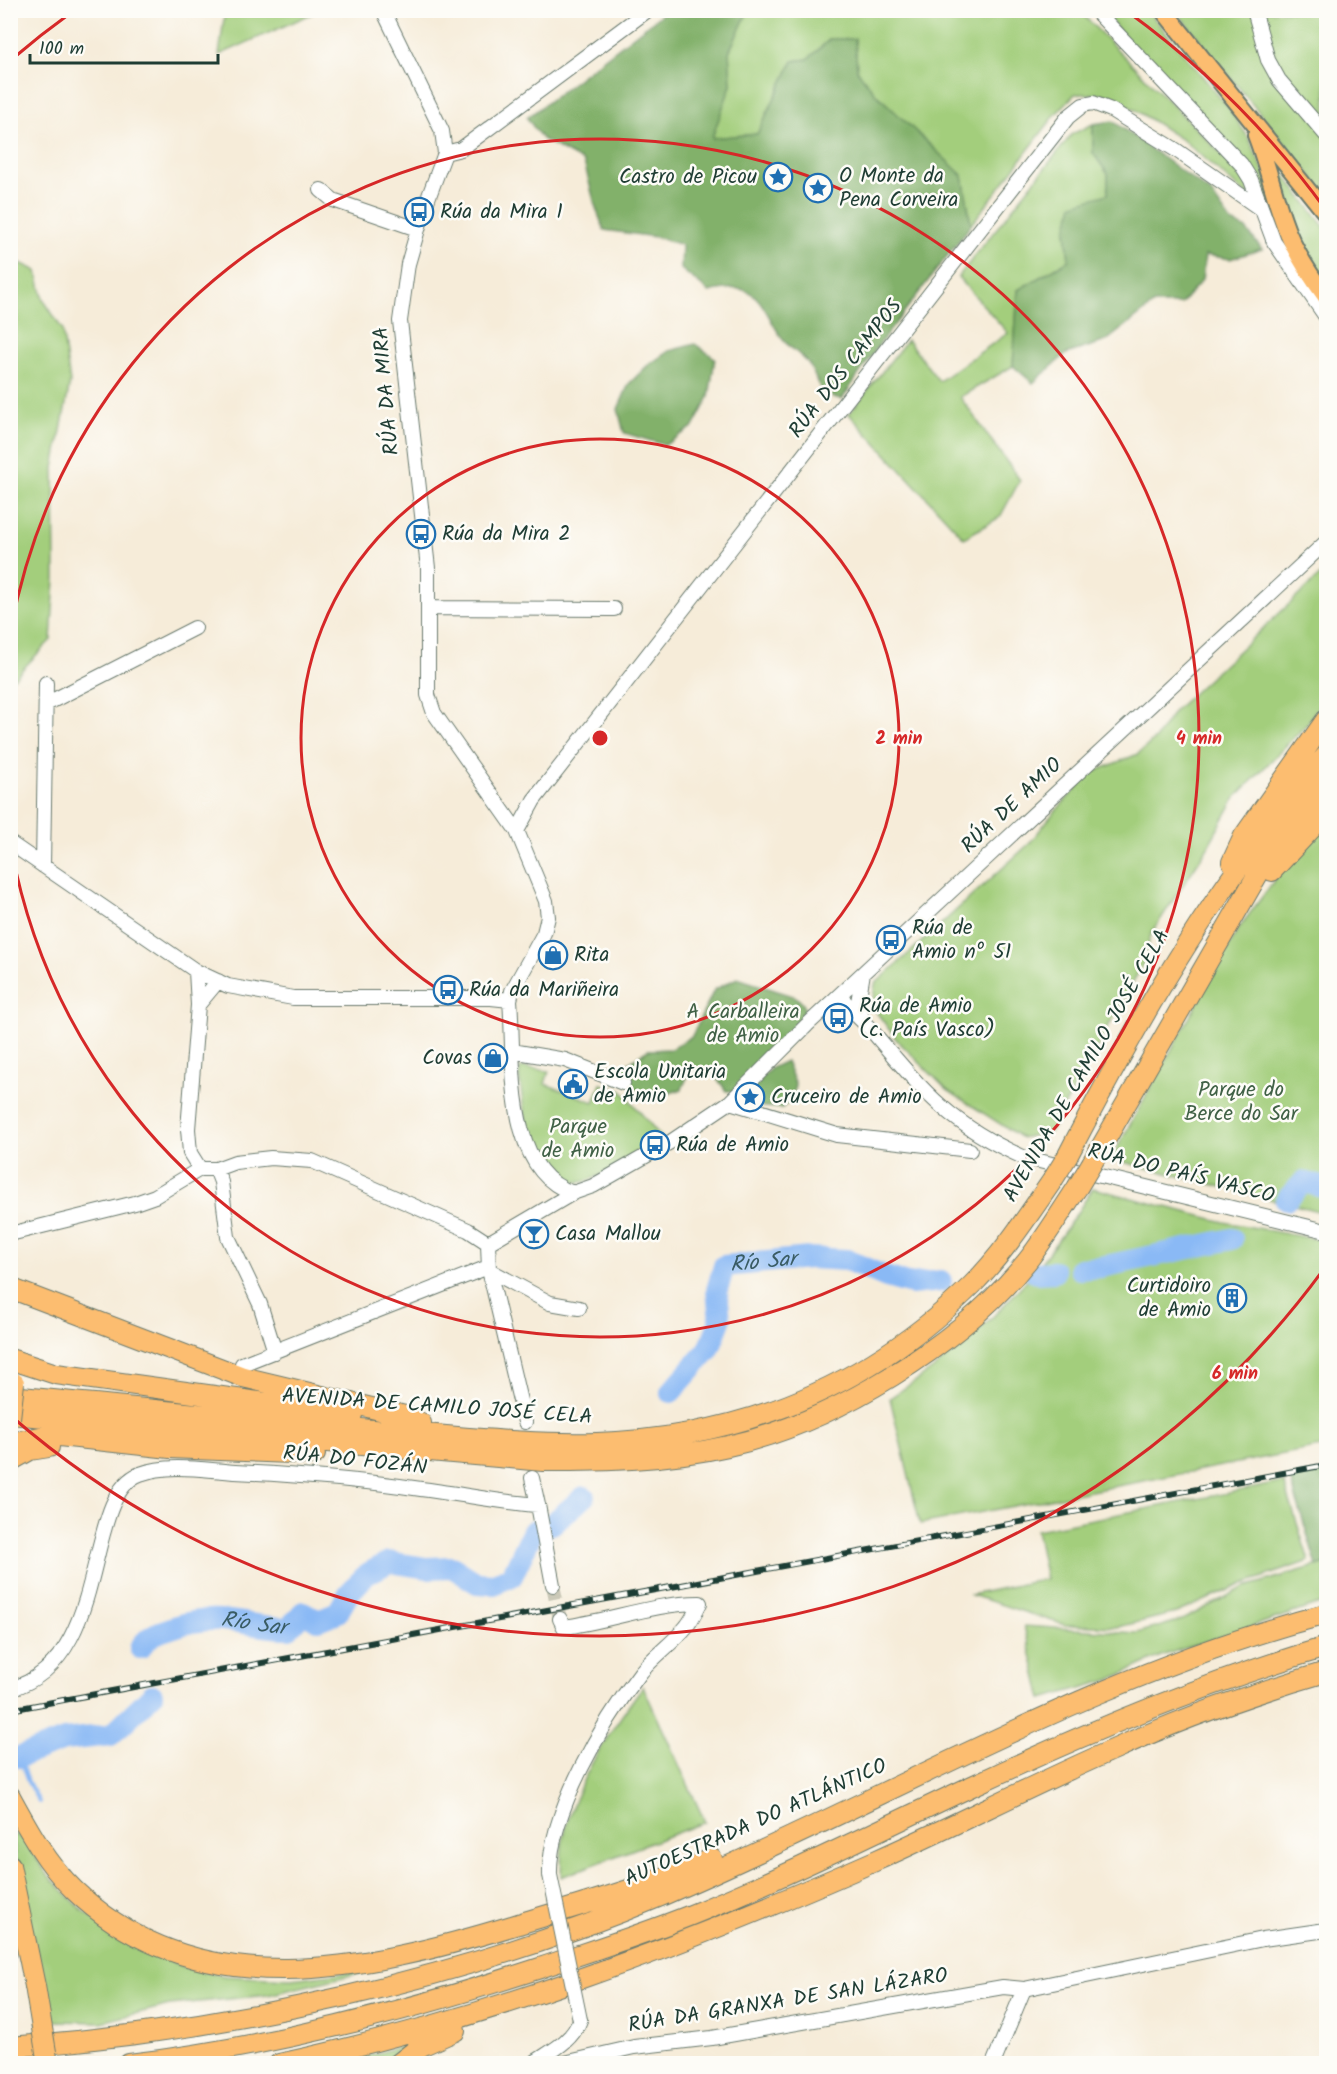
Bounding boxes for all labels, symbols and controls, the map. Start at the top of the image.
scale bar [30,27,218,65]
text: 100 m [39,35,84,64]
place label: O Monte da Pena Corveira [839,160,958,217]
place label: Castro de Picou [619,161,757,194]
place icon: Castro de Picou [762,161,794,193]
place icon: O Monte da Pena Corveira [802,172,834,204]
bus stop icon: Rúa da Mira 1 [403,196,435,228]
place label: Rúa da Mira 1 [440,196,563,229]
street label: RÚA DOS CAMPOS [781,292,911,446]
street label: RÚA DA MIRA [365,325,409,457]
bus stop icon: Rúa da Mira 2 [405,518,437,550]
place label: Rúa da Mira 2 [442,518,570,551]
text: 2 min [876,725,922,754]
text: 4 min [1176,725,1222,754]
centre of rings [590,728,610,748]
street label: RÚA DE AMIO [954,750,1070,862]
place label: Rúa de Amio nº 51 [912,912,1011,969]
street label: AVENIDA DE CAMILO JOSÉ CELA [995,923,1179,1209]
bus stop icon: Rúa de Amio nº 51 [875,924,907,956]
shop icon: Rita [537,939,569,971]
place label: Rita [574,939,609,972]
bus stop icon: Rúa da Mariñeira [432,974,464,1006]
place label: Rúa da Mariñeira [469,974,619,1007]
place label: Rúa de Amio (c. País Vasco) [859,990,995,1047]
park label: A Carballeira de Amio [687,996,799,1053]
bus stop icon: Rúa de Amio (c. País Vasco) [822,1002,854,1034]
place label: Covas [422,1042,472,1075]
shop icon: Covas [477,1042,509,1074]
place label: Escola Unitaria de Amio [594,1056,726,1113]
public building icon: Escola Unitaria de Amio [557,1068,589,1100]
park label: Parque do Berce do Sar [1184,1074,1299,1131]
place icon: Cruceiro de Amio [734,1081,766,1113]
place label: Cruceiro de Amio [771,1081,922,1114]
park label: Parque de Amio [542,1111,614,1168]
bus stop icon: Rúa de Amio [639,1129,671,1161]
place label: Rúa de Amio [676,1129,789,1162]
street label: RÚA DO PAÍS VASCO [1084,1135,1278,1213]
bar icon: Casa Mallou [518,1218,550,1250]
place label: Casa Mallou [555,1218,661,1251]
water label: Río Sar [729,1241,802,1283]
place label: Curtidoiro de Amio [1127,1270,1211,1327]
building icon: Curtidoiro de Amio [1216,1282,1248,1314]
text: 6 min [1212,1360,1258,1389]
street label: AVENIDA DE CAMILO JOSÉ CELA [281,1380,593,1434]
street label: RÚA DO FOZÁN [281,1437,429,1485]
water label: Río Sar [219,1602,292,1646]
street label: AUTOESTRADA DO ATLÁNTICO [619,1750,893,1896]
street label: RÚA DA GRANXA DE SAN LÁZARO [626,1959,950,2043]

